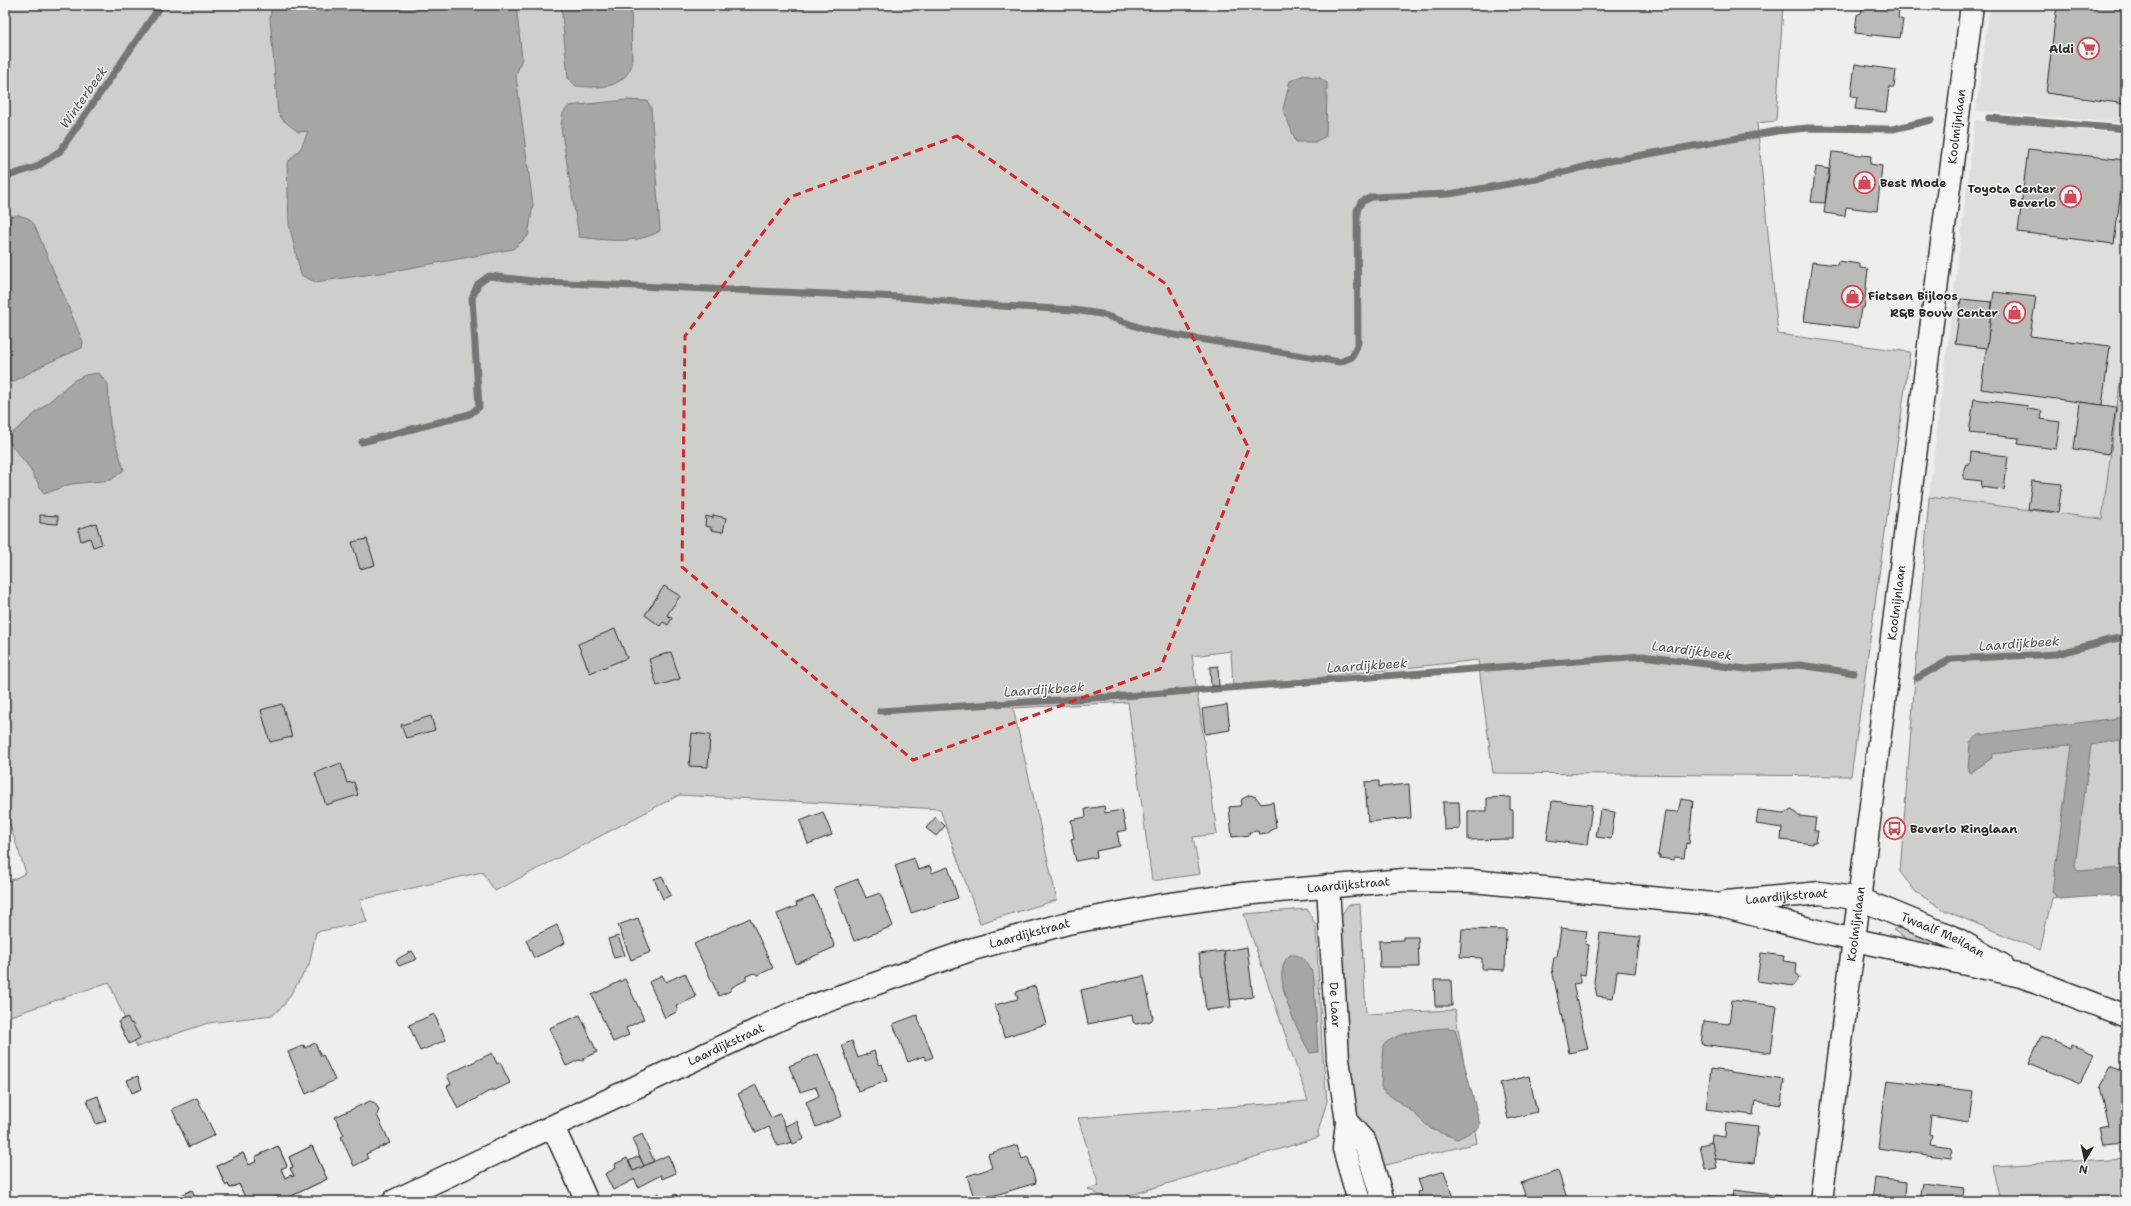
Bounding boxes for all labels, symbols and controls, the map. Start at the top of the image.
supermarket icon: Aldi [2076,36,2102,62]
place label: Aldi [2049,41,2074,57]
water label: Winterbeek [56,62,111,132]
street label: Koolmijnlaan [1944,88,1969,165]
shop icon: Best Mode [1852,170,1878,196]
place label: Best Mode [1880,175,1946,191]
place label: Toyota Center Beverlo [1968,181,2057,211]
shop icon: Toyota Center Beverlo [2058,183,2084,209]
shop icon: Fietsen Bijloos [1839,283,1865,309]
place label: Fietsen Bijloos [1868,288,1958,304]
shop icon: R&B Bouw Center [2001,300,2027,326]
place label: R&B Bouw Center [1890,305,1999,321]
street label: Koolmijnlaan [1884,564,1909,641]
water label: Laardijkbeek [1978,632,2061,655]
water label: Laardijkbeek [1651,637,1734,664]
water label: Laardijkbeek [1326,654,1409,677]
water label: Laardijkbeek [1003,678,1086,701]
bus stop icon: Beverlo Ringlaan [1881,816,1907,842]
place label: Beverlo Ringlaan [1910,821,2017,837]
street label: Laardijkstraat [1307,873,1391,896]
street label: Laardijkstraat [1745,885,1829,908]
street label: Koolmijnlaan [1843,886,1869,963]
street label: Twaalf Meilaan [1898,909,1987,961]
street label: Laardijkstraat [988,915,1072,952]
street label: De Laar [1326,982,1344,1028]
street label: Laardijkstraat [685,1020,767,1069]
north arrow [2065,1140,2105,1180]
text: N [2078,1161,2089,1177]

